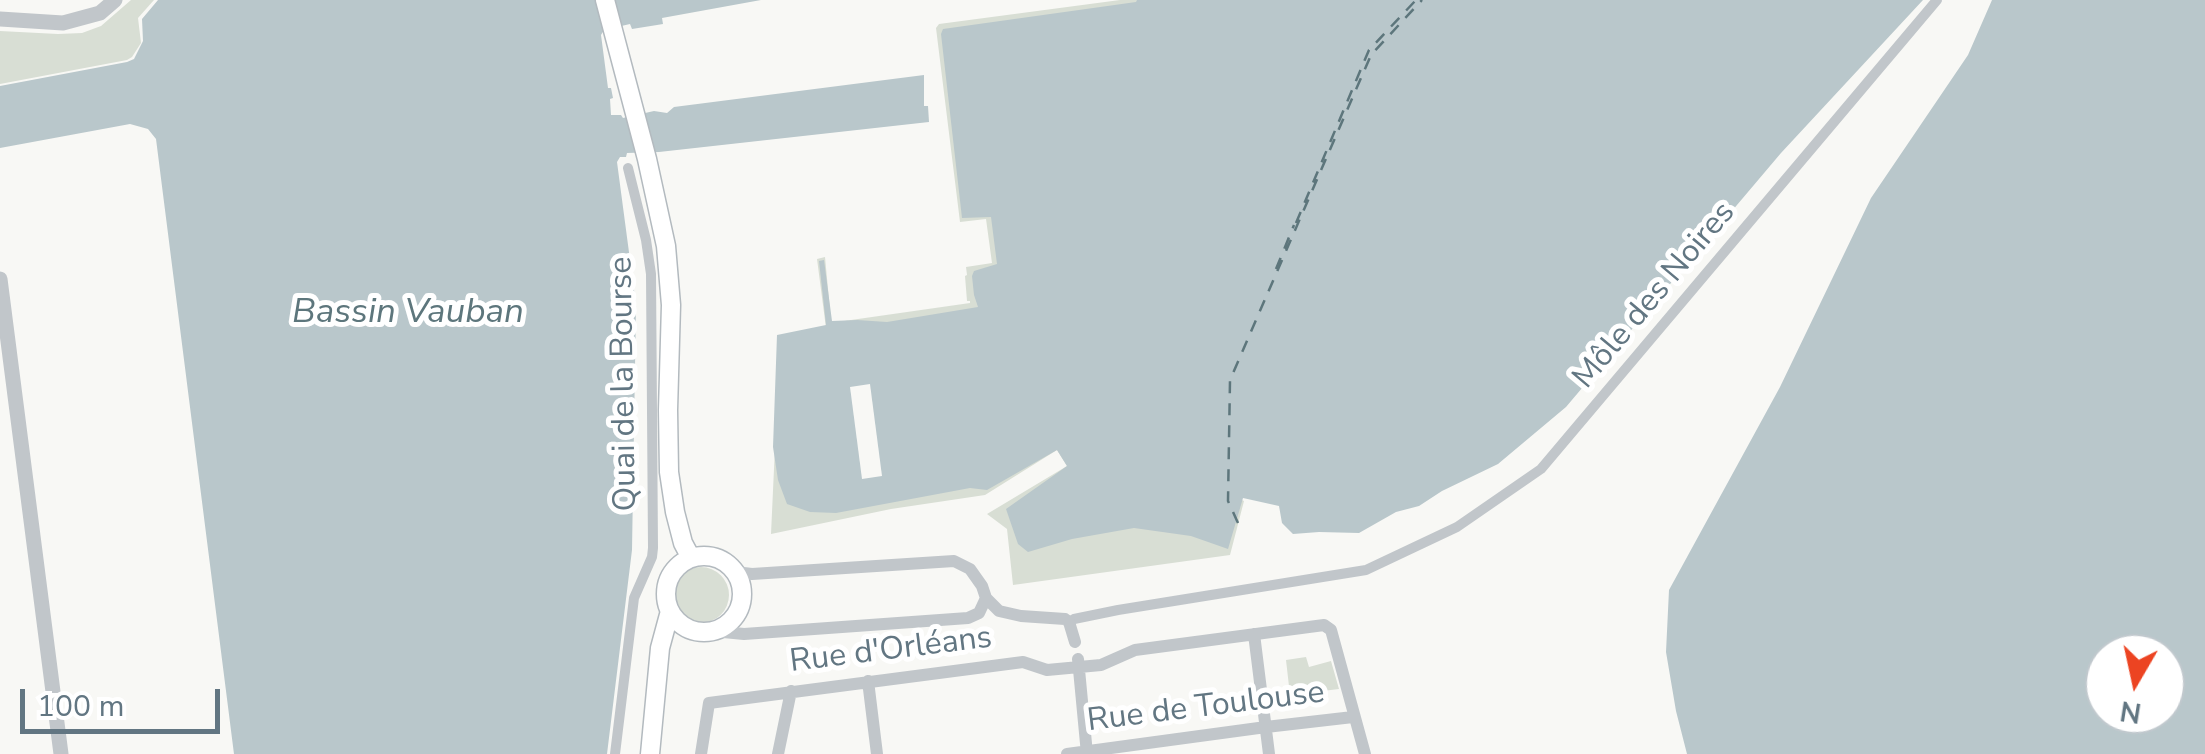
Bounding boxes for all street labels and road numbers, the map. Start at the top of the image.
street label: Môle des Noires [1566,195,1744,397]
street label: Quai de la Bourse [604,256,646,512]
street label: Rue d'Orléans [788,620,994,682]
street label: Rue de Toulouse [1085,674,1327,742]

